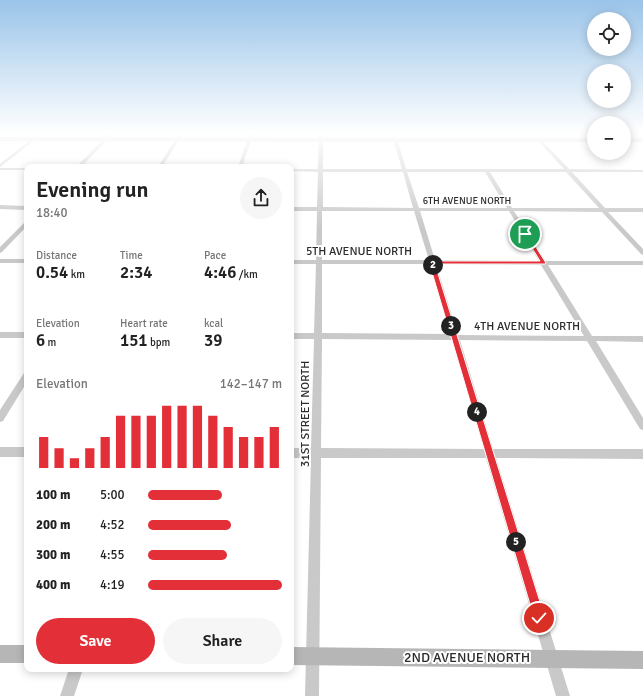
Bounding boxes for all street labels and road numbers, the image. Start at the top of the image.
street label: 6TH AVENUE NORTH [423,195,511,207]
street label: 5TH AVENUE NORTH [306,244,412,259]
street label: 4TH AVENUE NORTH [474,319,580,334]
street label: 31ST STREET NORTH [298,361,313,467]
street label: 2ND AVENUE NORTH [404,649,530,666]

